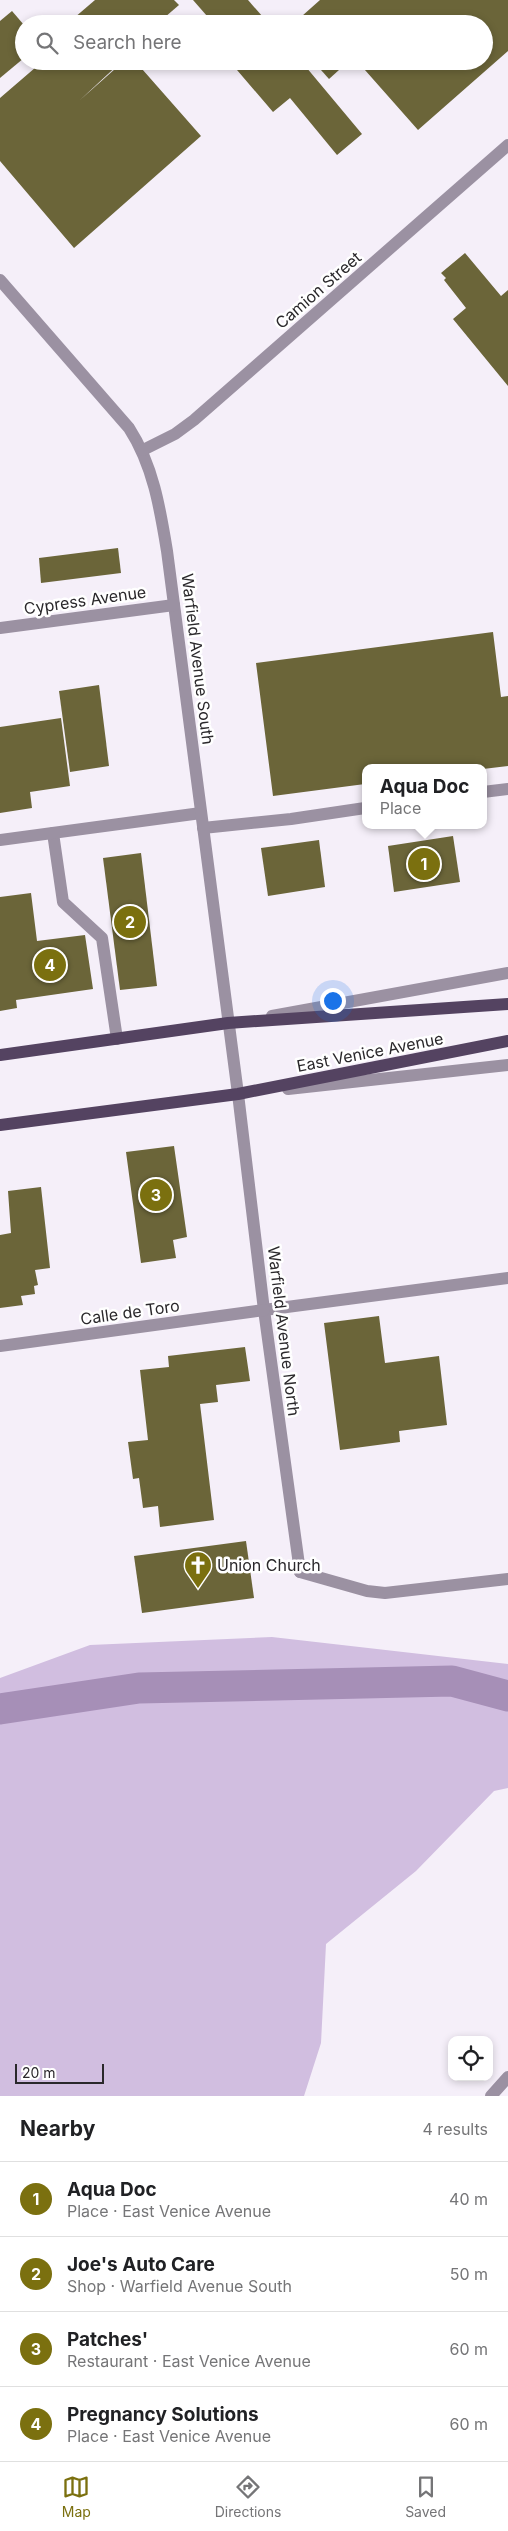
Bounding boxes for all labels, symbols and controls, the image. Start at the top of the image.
search box [15,15,493,70]
icon: search [33,29,61,57]
text: Search here [73,31,182,54]
street label: Camion Street [271,247,365,333]
street label: Warfield Avenue South [178,572,218,746]
street label: Cypress Avenue [23,582,147,618]
popup [362,764,487,829]
text: Aqua Doc [380,775,469,798]
text: Place [380,798,421,818]
pin: 1 [408,845,440,883]
pin: 2 [114,903,146,941]
pin: 4 [34,946,66,984]
your location [320,988,346,1014]
street label: East Venice Avenue [295,1028,445,1076]
pin: 3 [140,1176,172,1214]
street label: Warfield Avenue North [264,1245,304,1417]
street label: Calle de Toro [79,1295,181,1329]
church icon: Union Church [183,1550,213,1589]
place label: Union Church [217,1555,321,1575]
map controls [448,2036,493,2081]
button: locate [448,2036,493,2081]
scale bar [15,2061,104,2084]
text: 20 m [22,2064,56,2081]
text: Nearby [20,2116,95,2141]
text: 4 results [423,2119,488,2139]
text: Aqua Doc [67,2178,157,2201]
text: 1 [33,2189,39,2209]
text: 40 m [449,2189,488,2209]
text: Place · East Venice Avenue [67,2201,271,2221]
text: Joe's Auto Care [67,2253,215,2276]
text: 2 [31,2264,41,2284]
text: 50 m [450,2264,488,2284]
text: Shop · Warfield Avenue South [67,2276,292,2296]
text: Patches' [67,2328,148,2351]
text: 3 [31,2339,41,2359]
text: 60 m [449,2339,488,2359]
text: Restaurant · East Venice Avenue [67,2351,311,2371]
text: Pregnancy Solutions [67,2403,259,2426]
text: 4 [31,2414,41,2434]
text: 60 m [449,2414,488,2434]
text: Place · East Venice Avenue [67,2426,271,2446]
tab: Map [62,2473,91,2520]
tab: Directions [215,2473,281,2520]
tab: Saved [405,2473,446,2520]

